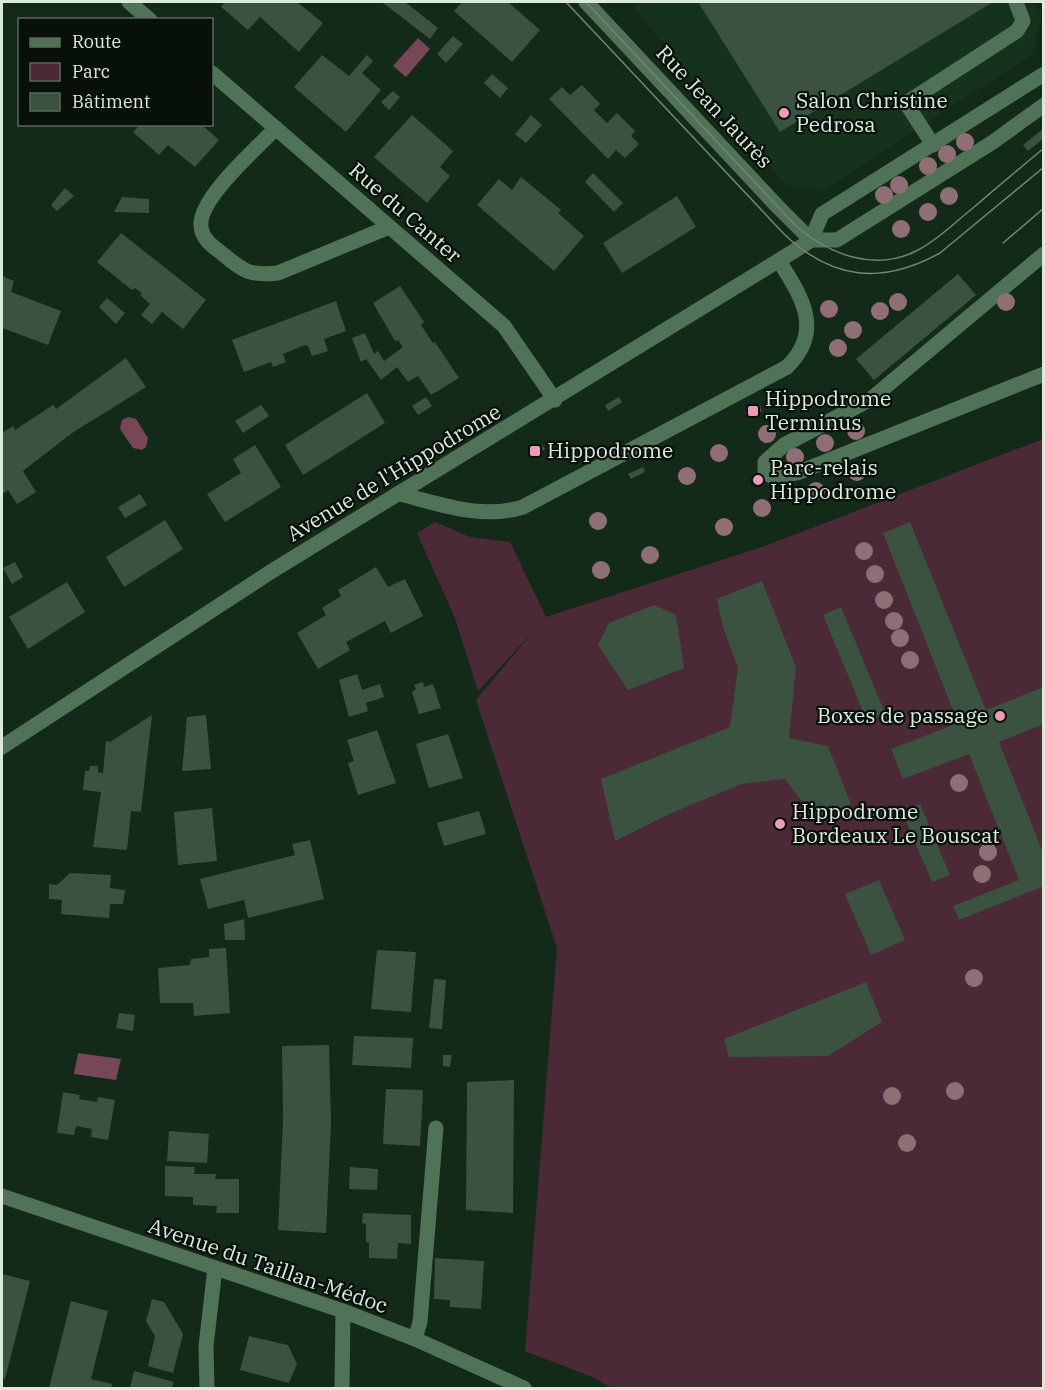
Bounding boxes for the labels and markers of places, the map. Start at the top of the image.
place label: Salon Christine Pedrosa [796,86,948,138]
marker: Salon Christine Pedrosa [777,106,791,120]
place label: Hippodrome Terminus [765,384,891,436]
marker: Hippodrome Terminus [746,404,760,418]
place label: Hippodrome [547,436,673,464]
marker: Hippodrome [528,444,542,458]
place label: Parc-relais Hippodrome [770,453,896,505]
marker: Parc-relais Hippodrome [751,473,765,487]
place label: Boxes de passage [817,701,988,729]
marker: Boxes de passage [993,709,1007,723]
place label: Hippodrome Bordeaux Le Bouscat [792,797,1000,849]
marker: Hippodrome Bordeaux Le Bouscat [773,817,787,831]

